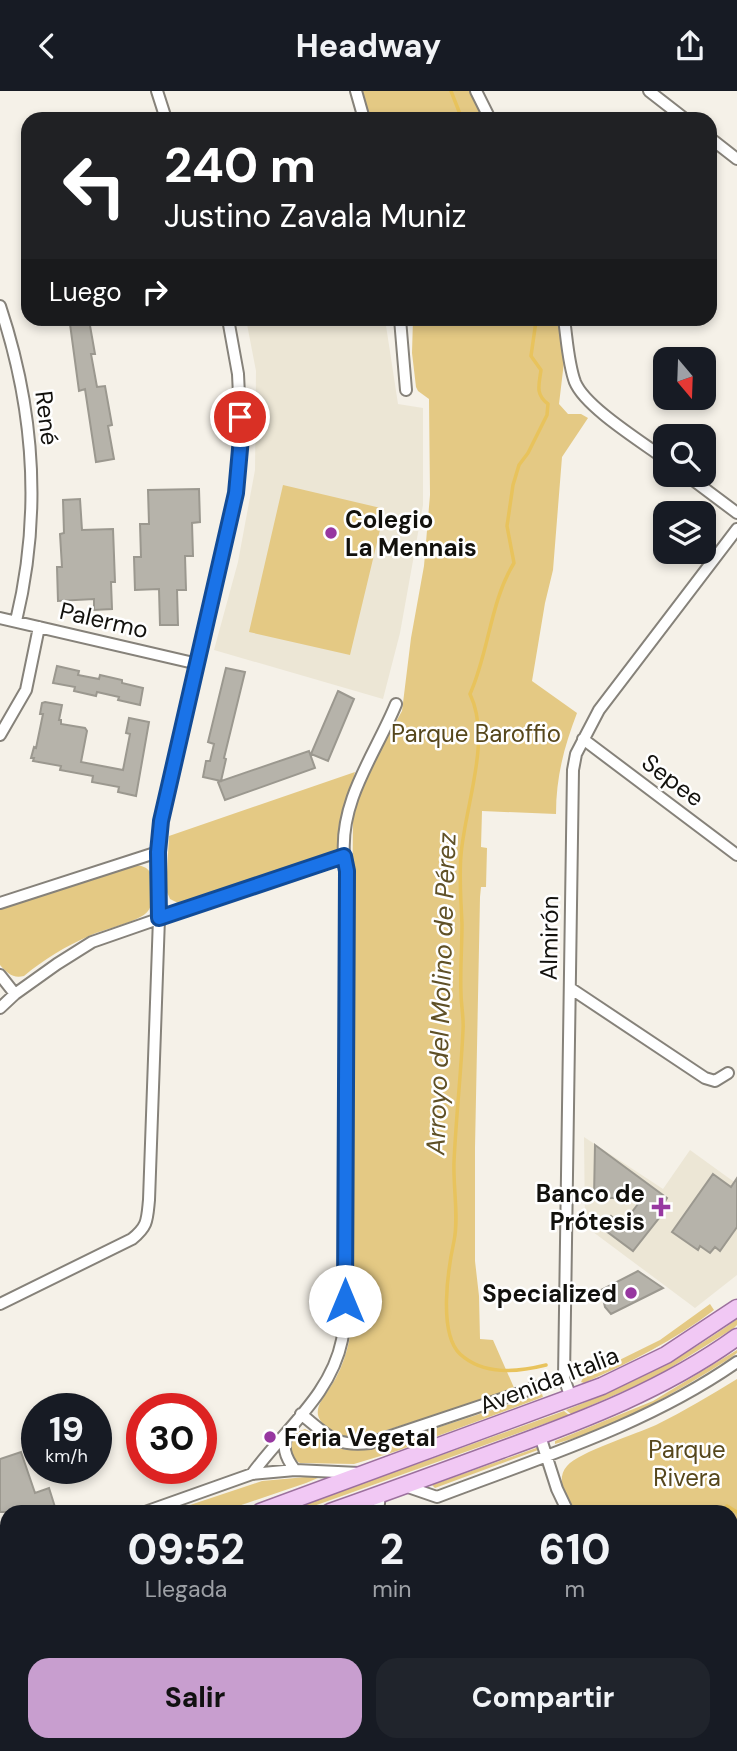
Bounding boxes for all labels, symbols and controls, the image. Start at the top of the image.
text: Headway [296,25,441,67]
icon: back [28,27,66,65]
icon: share [671,27,709,65]
text: 240 m [164,133,316,197]
icon: left [49,140,140,231]
text: Justino Zavala Muniz [164,195,466,237]
icon: right [136,273,174,311]
text: Luego [49,275,122,309]
north arrow [653,347,716,409]
map controls [653,347,716,564]
pin [210,387,270,447]
street label: René [28,389,66,447]
icon: arrive [221,398,259,436]
button: search [653,424,716,487]
button: layers [653,501,716,564]
place label: Colegio La Mennais [345,504,477,563]
marker: Colegio La Mennais [323,525,339,541]
street label: Palermo [57,595,151,645]
park label: Parque Baroffio [391,718,561,749]
street label: Sepee [636,747,710,813]
water label: Arroyo del Molino de Pérez [418,831,464,1157]
street label: Almirón [533,895,565,981]
place label: Banco de Prótesis [536,1178,645,1237]
marker: Banco de Prótesis [651,1197,671,1217]
position arrow [308,1264,382,1338]
place label: Specialized [482,1278,617,1309]
marker: Specialized [623,1285,639,1301]
street label: Avenida Italia [475,1339,623,1421]
speed limit sign: 30 [126,1393,217,1484]
text: 19 [49,1406,84,1452]
place label: Feria Vegetal [284,1422,436,1453]
marker: Feria Vegetal [262,1429,278,1445]
park label: Parque Rivera [648,1434,726,1493]
text: km/h [45,1444,88,1468]
text: 09:52 [127,1522,245,1577]
text: 2 [380,1522,404,1577]
text: 610 [539,1522,611,1577]
text: Llegada [145,1574,227,1604]
text: min [372,1574,411,1604]
text: m [564,1574,585,1604]
button: Salir [28,1658,362,1738]
button: Compartir [376,1658,710,1738]

